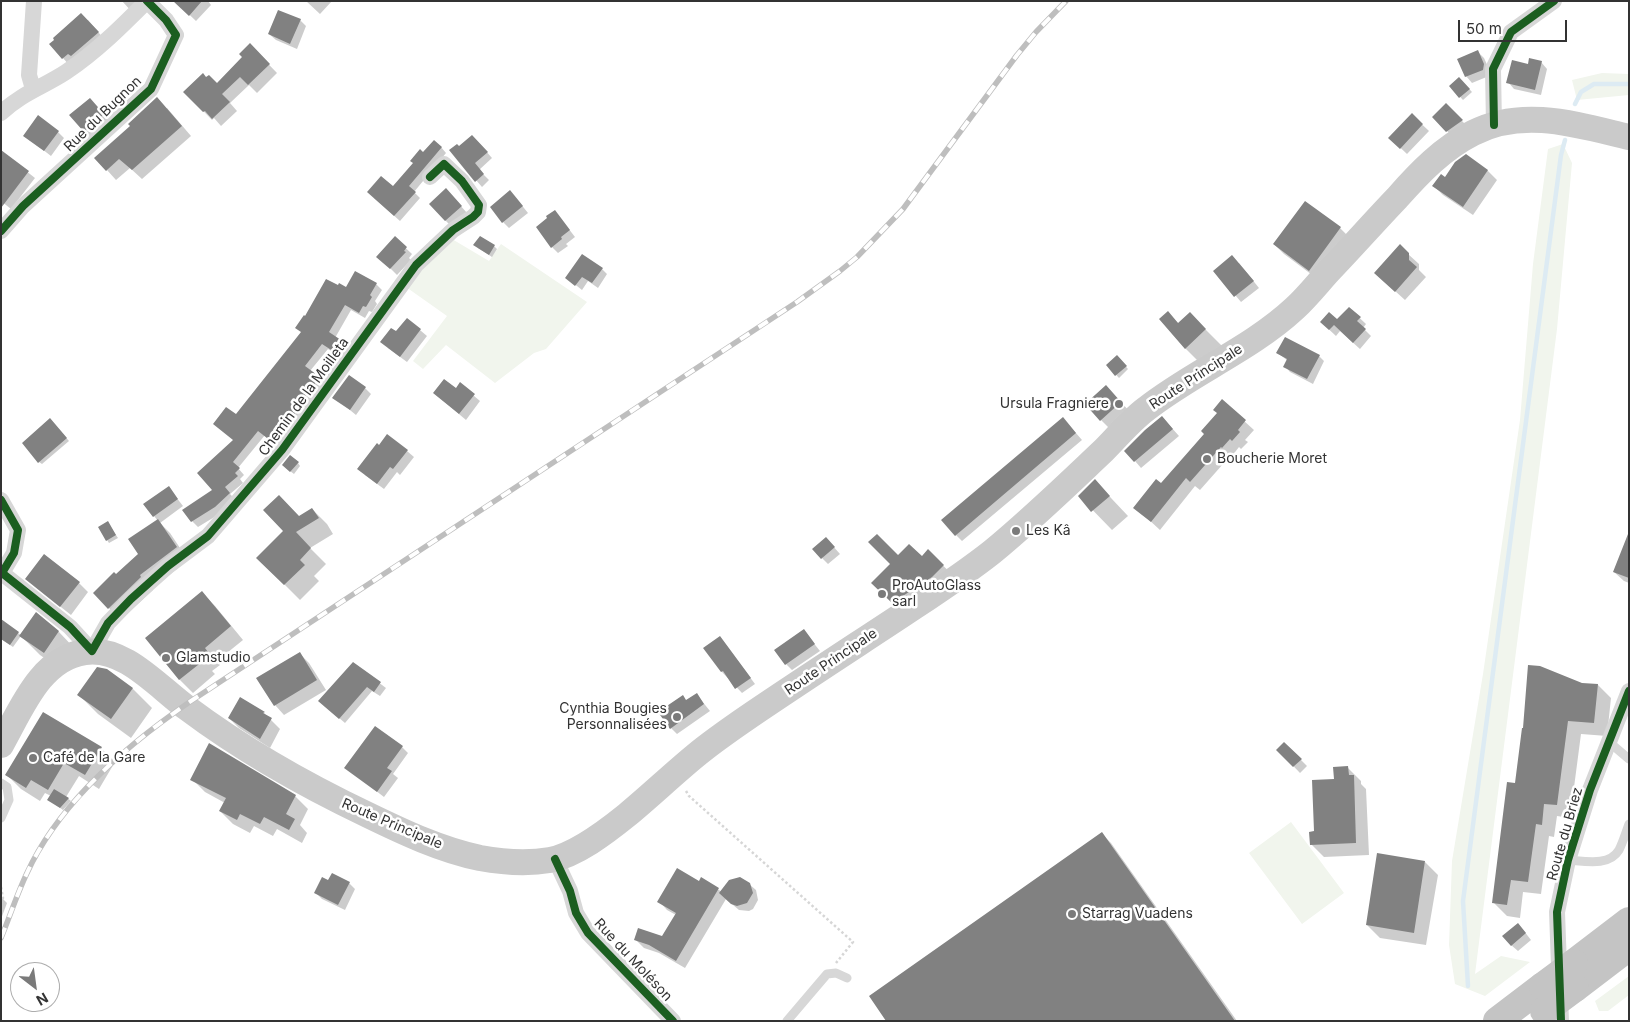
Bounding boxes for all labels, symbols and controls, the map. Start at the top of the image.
scale bar [1460,10,1569,42]
text: 50 m [1466,19,1502,38]
street label: Rue du Bugnon [61,73,145,155]
street label: Chemin de la Moilleta [255,335,353,459]
street label: Route Principale [1146,341,1246,413]
place label: Ursula Fragniere [1000,396,1109,412]
marker: Ursula Fragniere [1113,398,1125,410]
place label: Boucherie Moret [1217,451,1327,467]
marker: Boucherie Moret [1201,453,1213,465]
place label: Les Kâ [1026,523,1071,539]
marker: Les Kâ [1010,525,1022,537]
place label: ProAutoGlass sarl [892,578,981,610]
marker: ProAutoGlass sarl [876,588,888,600]
street label: Route Principale [782,625,880,699]
place label: Glamstudio [176,650,251,666]
marker: Glamstudio [160,652,172,664]
place label: Cynthia Bougies Personnalisées [559,701,667,734]
marker: Cynthia Bougies Personnalisées [671,711,683,723]
place label: Café de la Gare [43,750,145,766]
marker: Café de la Gare [27,752,39,764]
street label: Route du Briez [1544,785,1586,883]
street label: Route Principale [339,795,445,853]
place label: Starrag Vuadens [1082,906,1193,922]
marker: Starrag Vuadens [1066,908,1078,920]
street label: Rue du Moléson [590,915,676,1005]
north arrow [10,962,60,1012]
text: N [33,990,51,1010]

